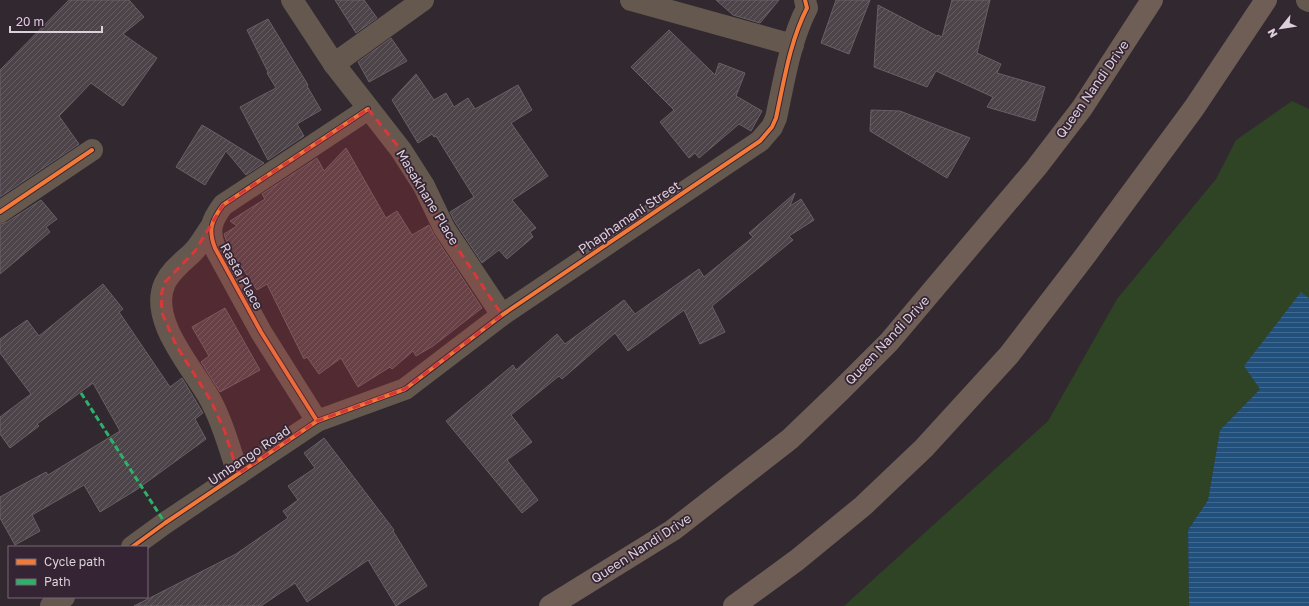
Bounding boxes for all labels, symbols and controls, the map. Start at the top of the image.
scale bar [10,8,102,34]
north arrow [1261,8,1301,48]
text: 20 m [16,14,44,29]
text: N [1264,26,1280,40]
street label: Queen Nandi Drive [1052,37,1132,141]
street label: Masakhane Place [393,146,463,248]
street label: Phaphamani Street [575,177,683,257]
street label: Rasta Place [217,240,267,312]
street label: Queen Nandi Drive [842,292,932,388]
street label: Umbango Road [205,422,293,488]
street label: Queen Nandi Drive [588,510,694,586]
legend [8,546,148,598]
text: Cycle path [44,554,105,569]
text: Path [44,574,71,589]

